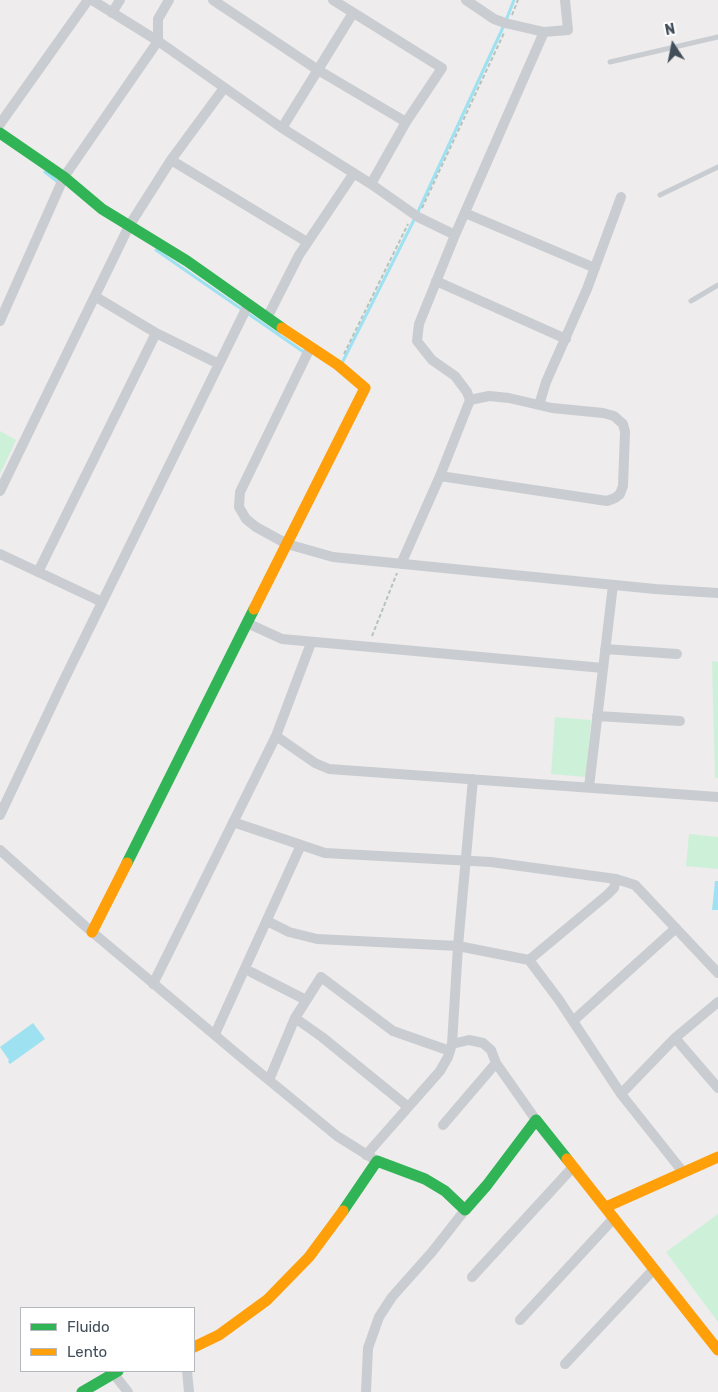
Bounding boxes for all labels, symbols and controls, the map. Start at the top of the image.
north arrow [648,20,698,70]
text: N [663,20,677,39]
legend [20,1307,195,1372]
text: Fluido [67,1318,110,1336]
text: Lento [67,1343,107,1361]

